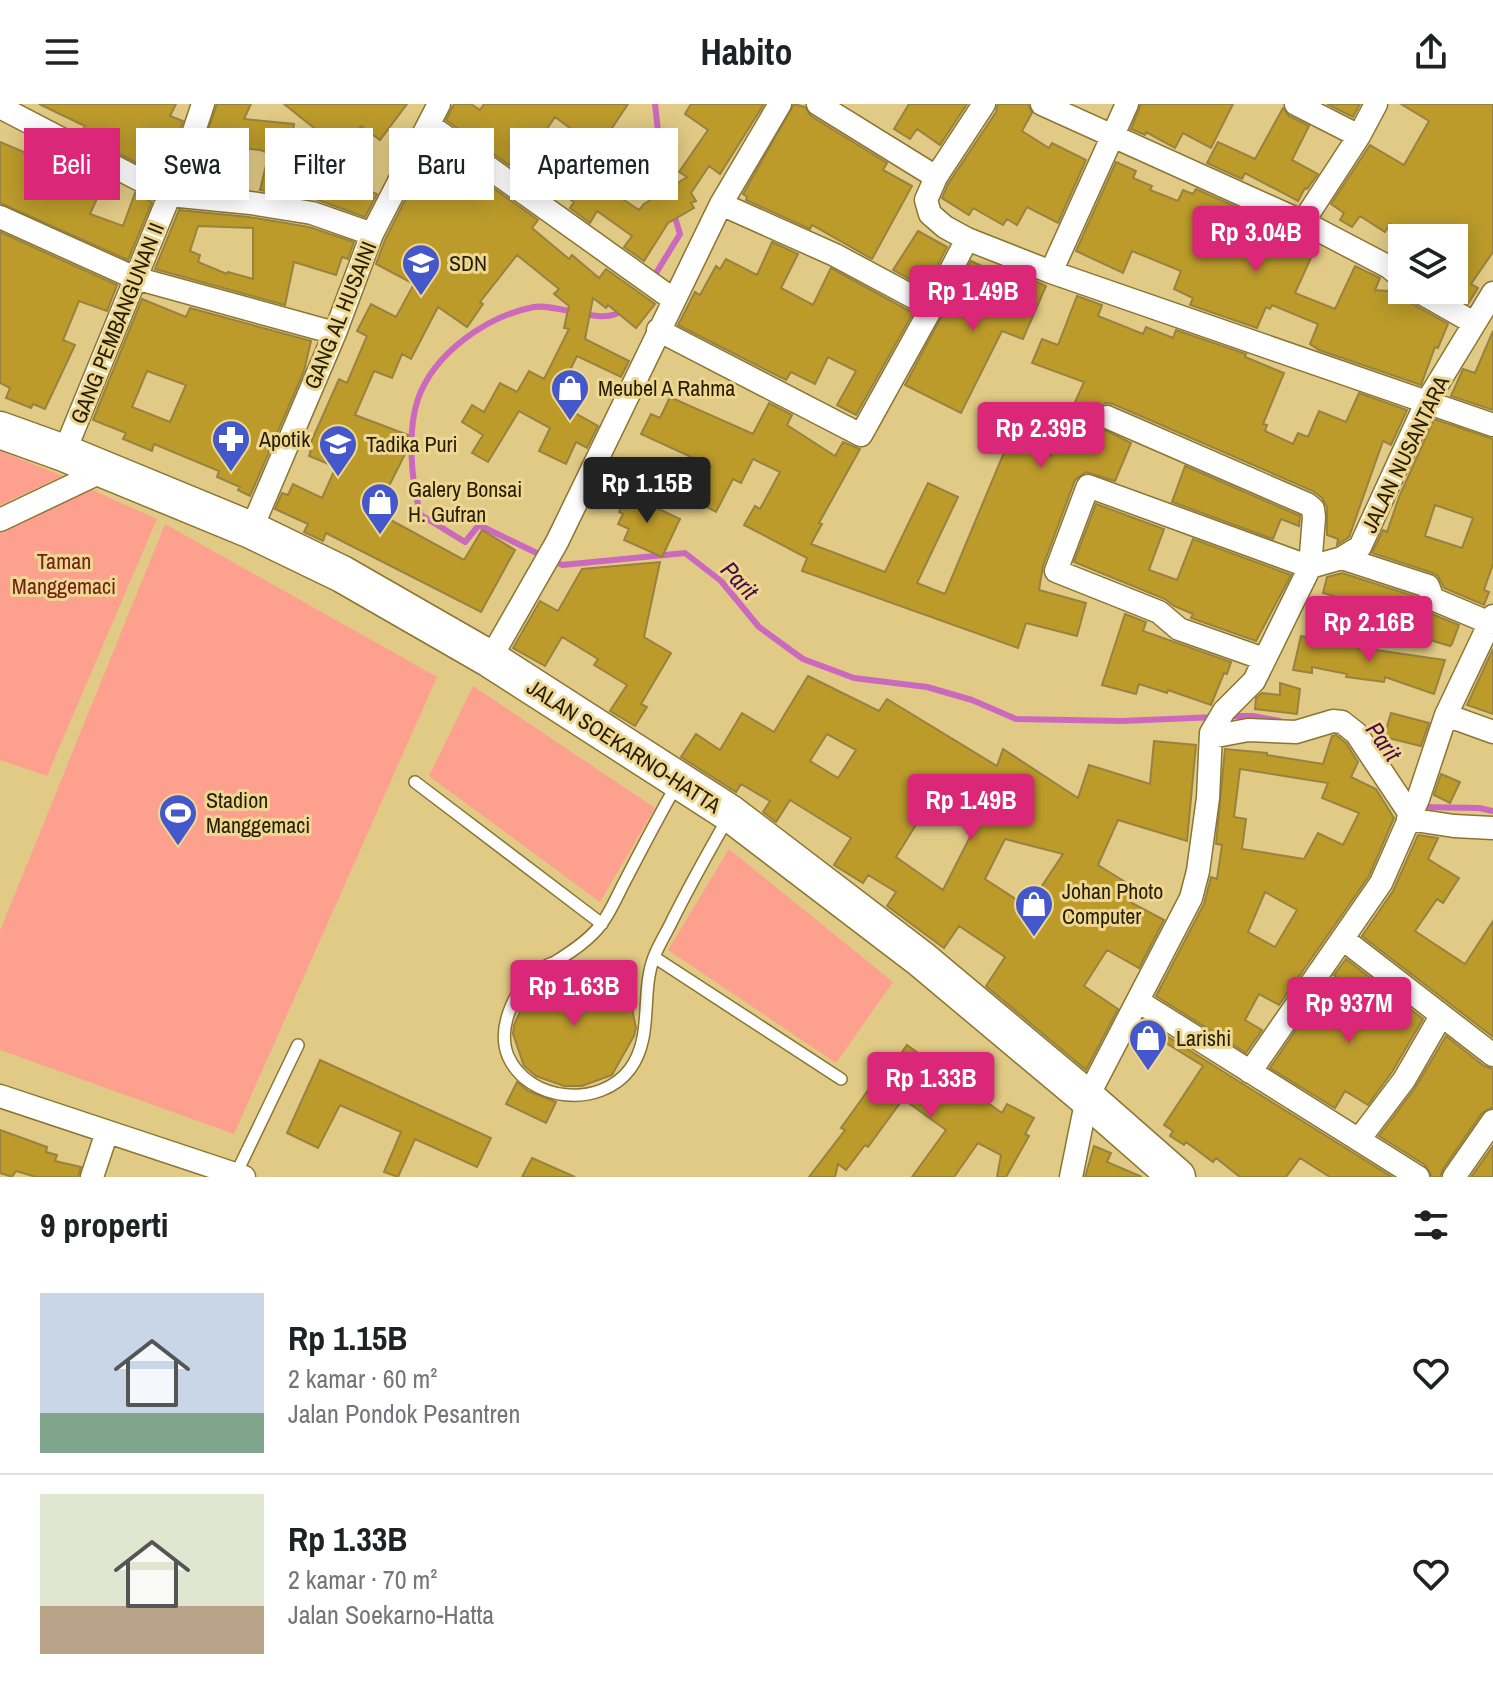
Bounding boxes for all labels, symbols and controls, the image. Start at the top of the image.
text: Habito [701,28,792,76]
icon: menu [40,30,84,74]
icon: share [1409,30,1453,74]
chip: Beli [24,128,120,200]
chip: Sewa [136,128,249,200]
chip: Filter [265,128,373,200]
chip: Baru [389,128,494,200]
chip: Apartemen [510,128,678,200]
pin: Rp 3.04B [1173,206,1339,274]
text: Rp 3.04B [1210,214,1302,249]
street label: GANG PEMBANGUNAN II [63,218,171,428]
map controls [1388,224,1468,304]
button: layers [1388,224,1468,304]
street label: GANG AL HUSAINI [297,237,383,393]
school or university icon: SDN [400,242,442,297]
place label: SDN [449,248,487,278]
pin: Rp 1.49B [890,265,1056,333]
text: Rp 1.49B [927,273,1019,308]
shop icon: Meubel A Rahma [549,367,591,422]
street label: JALAN NUSANTARA [1354,370,1456,537]
place label: Meubel A Rahma [598,373,735,403]
pin: Rp 2.39B [958,402,1124,470]
text: Rp 2.39B [995,410,1087,445]
pharmacy icon: Apotik [210,418,252,473]
school or university icon: Tadika Puri [317,423,359,478]
place label: Apotik [258,424,311,454]
place label: Tadika Puri [366,429,458,459]
pin: Rp 1.15B [564,457,730,525]
text: Rp 1.15B [601,465,693,500]
place label: Galery Bonsai H. Gufran [408,474,522,529]
shop icon: Galery Bonsai H. Gufran [359,481,401,536]
park label: Taman Manggemaci [12,546,116,601]
water label: Parit [714,554,766,606]
pin: Rp 2.16B [1286,596,1452,664]
text: Rp 2.16B [1323,604,1415,639]
street label: JALAN SOEKARNO-HATTA [521,672,728,821]
water label: Parit [1359,715,1409,768]
pin: Rp 1.49B [888,774,1054,842]
text: Rp 1.49B [925,782,1017,817]
place label: Stadion Manggemaci [206,785,310,840]
sports icon: Stadion Manggemaci [157,792,199,847]
place label: Johan Photo Computer [1062,876,1163,931]
shop icon: Johan Photo Computer [1013,883,1055,938]
pin: Rp 1.63B [491,960,657,1028]
text: Rp 1.63B [528,968,620,1003]
pin: Rp 937M [1275,977,1423,1045]
text: Rp 937M [1305,985,1393,1020]
shop icon: Larishi [1127,1017,1169,1072]
place label: Larishi [1176,1023,1231,1053]
pin: Rp 1.33B [848,1052,1014,1120]
text: Rp 1.33B [885,1060,977,1095]
text: 9 properti [40,1202,169,1248]
icon: filters [1409,1203,1453,1247]
text: Rp 1.15B [288,1315,407,1361]
icon: home [104,1325,200,1421]
icon: heart [1409,1351,1453,1395]
text: 2 kamar · 60 m² [288,1361,437,1396]
text: Jalan Pondok Pesantren [288,1396,520,1431]
text: Rp 1.33B [288,1516,407,1562]
icon: home [104,1526,200,1622]
icon: heart [1409,1552,1453,1596]
text: 2 kamar · 70 m² [288,1562,437,1597]
text: Jalan Soekarno-Hatta [288,1597,494,1632]

